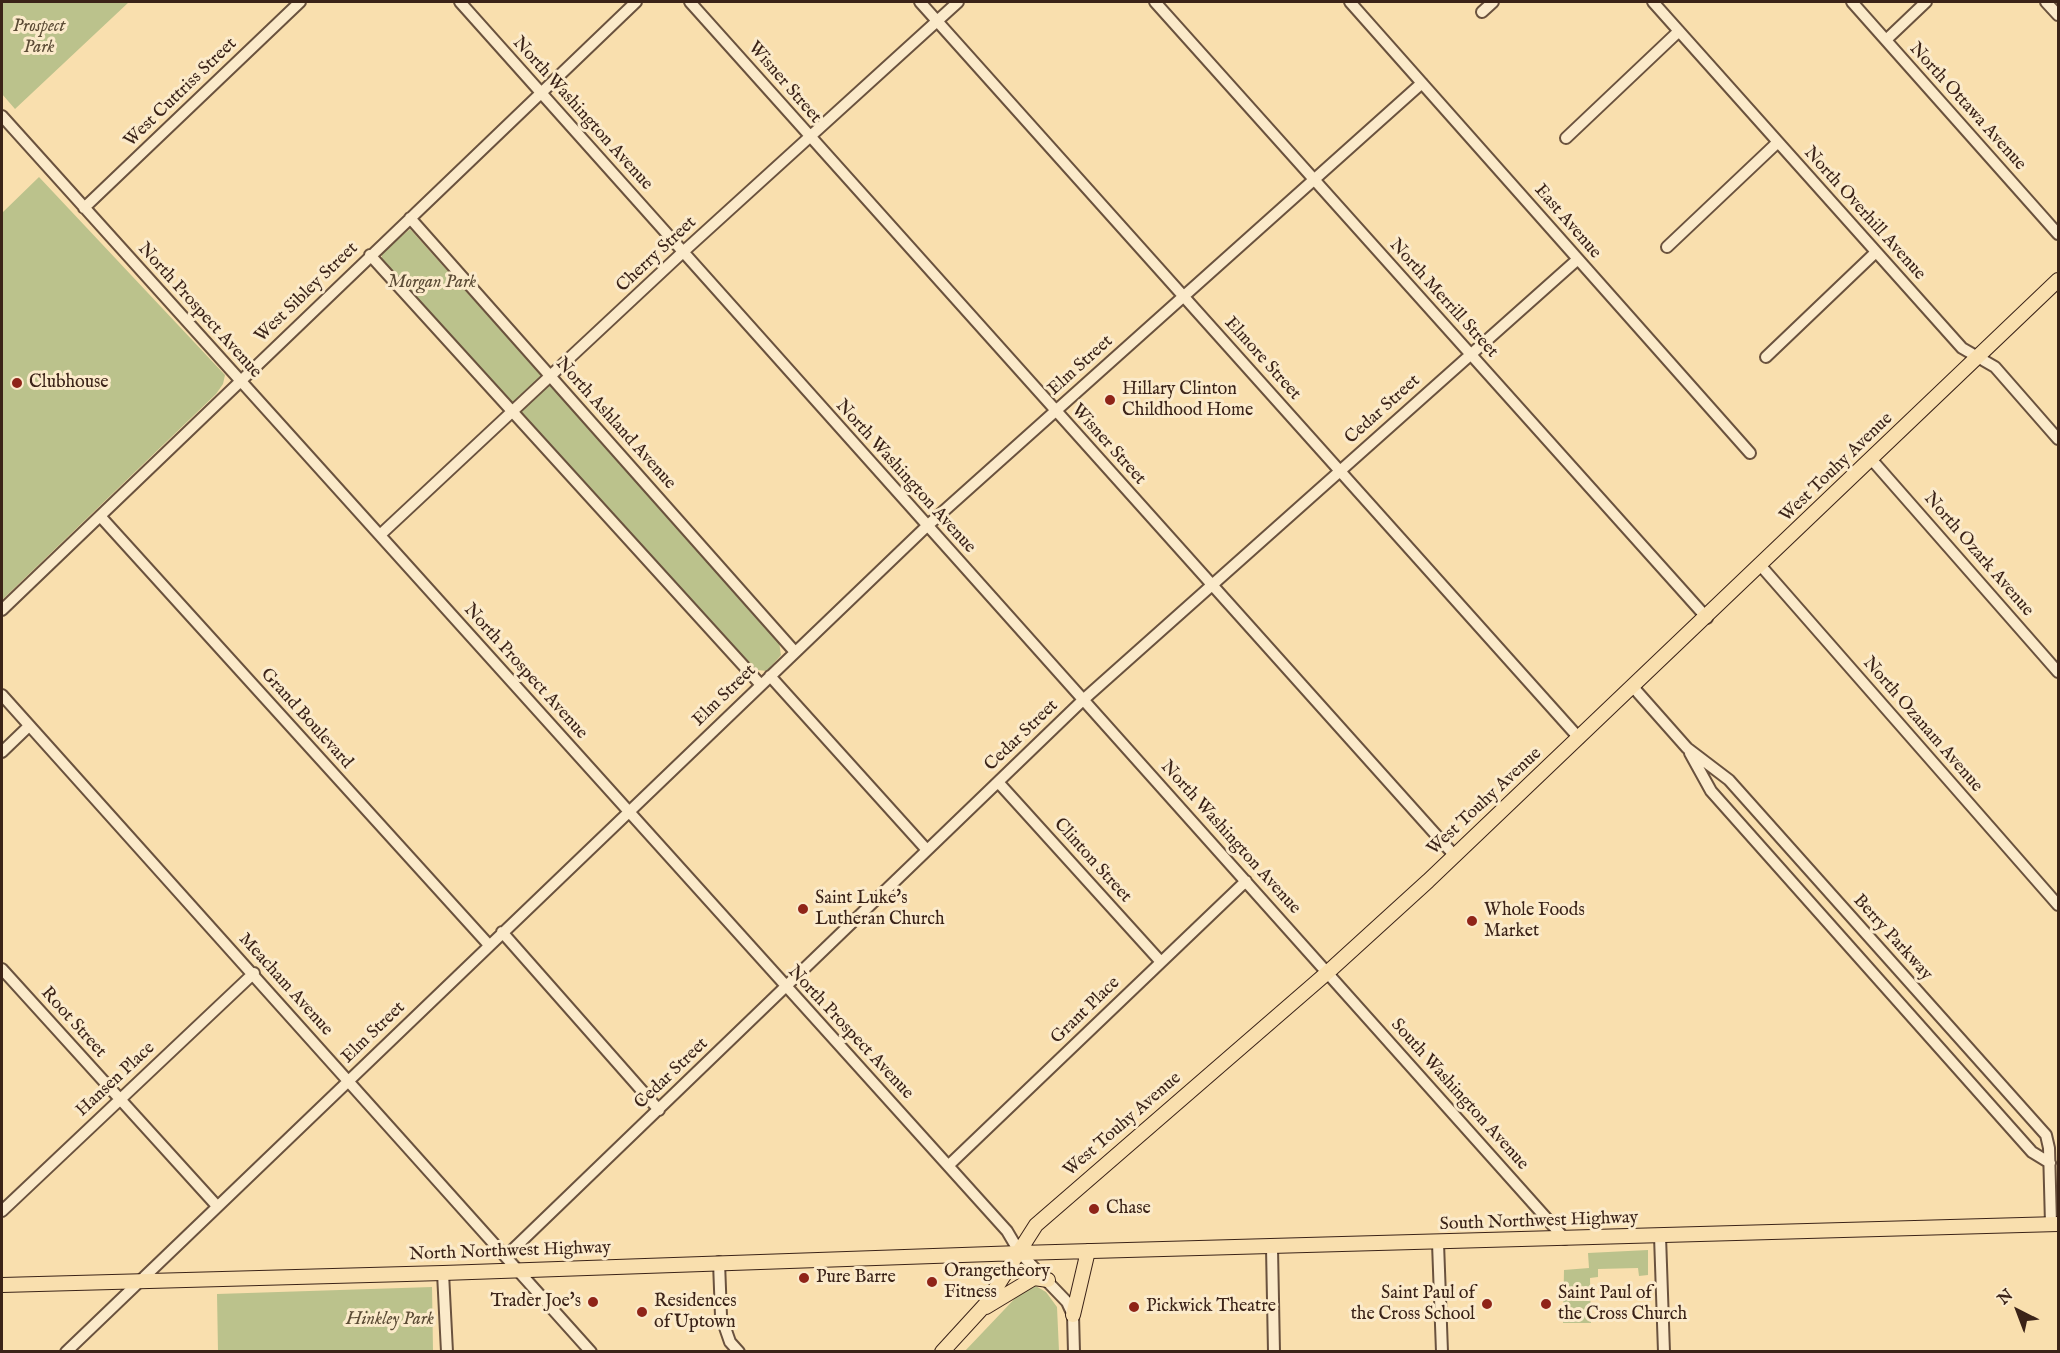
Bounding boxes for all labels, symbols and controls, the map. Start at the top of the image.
park label: Prospect Park [13,16,65,58]
street label: North Washington Avenue [507,33,657,195]
street label: West Cuttriss Street [120,34,242,152]
street label: Wisner Street [743,38,825,128]
street label: North Ottawa Avenue [1904,39,2030,175]
street label: North Overhill Avenue [1798,143,1930,285]
street label: East Avenue [1529,180,1605,264]
street label: Cherry Street [613,213,701,297]
street label: North Merrill Street [1384,235,1502,363]
street label: West Sibley Street [251,238,363,348]
street label: North Prospect Avenue [132,239,266,383]
park label: Morgan Park [388,272,476,294]
street label: Elmore Street [1219,313,1305,405]
street label: Elm Street [1044,331,1118,401]
street label: North Ashland Avenue [550,354,680,494]
street label: Cedar Street [1341,371,1425,449]
place label: Clubhouse [29,372,109,394]
marker: Clubhouse [10,376,24,390]
place label: Hillary Clinton Childhood Home [1122,379,1253,422]
marker: Hillary Clinton Childhood Home [1103,393,1117,407]
street label: North Washington Avenue [830,396,980,558]
street label: Wisner Street [1066,400,1150,490]
street label: West Touhy Avenue [1776,409,1898,527]
street label: North Ozark Avenue [1918,489,2038,621]
street label: North Prospect Avenue [458,600,592,744]
street label: North Ozanam Avenue [1857,653,1987,797]
street label: Elm Street [689,660,761,732]
street label: Grand Boulevard [255,664,357,774]
street label: Cedar Street [981,696,1063,776]
street label: West Touhy Avenue [1423,743,1547,861]
street label: North Washington Avenue [1155,757,1305,919]
street label: Clinton Street [1048,814,1136,908]
place label: Saint Luke's Lutheran Church [815,888,945,930]
street label: Berry Parkway [1848,890,1936,986]
place label: Whole Foods Market [1484,900,1585,942]
marker: Saint Luke's Lutheran Church [796,902,810,916]
marker: Whole Foods Market [1465,914,1479,928]
street label: Meacham Avenue [233,929,337,1041]
street label: North Prospect Avenue [782,962,918,1104]
street label: Grant Place [1047,973,1125,1049]
street label: Root Street [36,983,110,1063]
street label: Elm Street [338,997,410,1069]
street label: South Washington Avenue [1385,1015,1533,1175]
street label: Cedar Street [631,1034,713,1114]
street label: Hansen Place [72,1038,160,1122]
street label: West Touhy Avenue [1060,1068,1186,1182]
place label: Chase [1106,1198,1151,1220]
marker: Chase [1087,1202,1101,1216]
street label: South Northwest Highway [1439,1208,1639,1236]
street label: North Northwest Highway [409,1238,611,1266]
place label: Orangetheory Fitness [944,1261,1050,1304]
place label: Pure Barre [816,1267,896,1289]
marker: Pure Barre [797,1271,811,1285]
marker: Orangetheory Fitness [925,1275,939,1289]
north arrow [1988,1281,2048,1341]
place label: Saint Paul of the Cross School [1351,1283,1475,1326]
place label: Saint Paul of the Cross Church [1558,1283,1687,1326]
text: N [1994,1286,2018,1310]
place label: Trader Joe's [490,1291,581,1313]
place label: Residences of Uptown [654,1291,737,1334]
marker: Trader Joe's [586,1295,600,1309]
place label: Pickwick Theatre [1146,1296,1276,1318]
marker: Saint Paul of the Cross School [1480,1297,1494,1311]
marker: Saint Paul of the Cross Church [1539,1297,1553,1311]
marker: Pickwick Theatre [1127,1300,1141,1314]
marker: Residences of Uptown [635,1305,649,1319]
park label: Hinkley Park [346,1309,434,1331]

